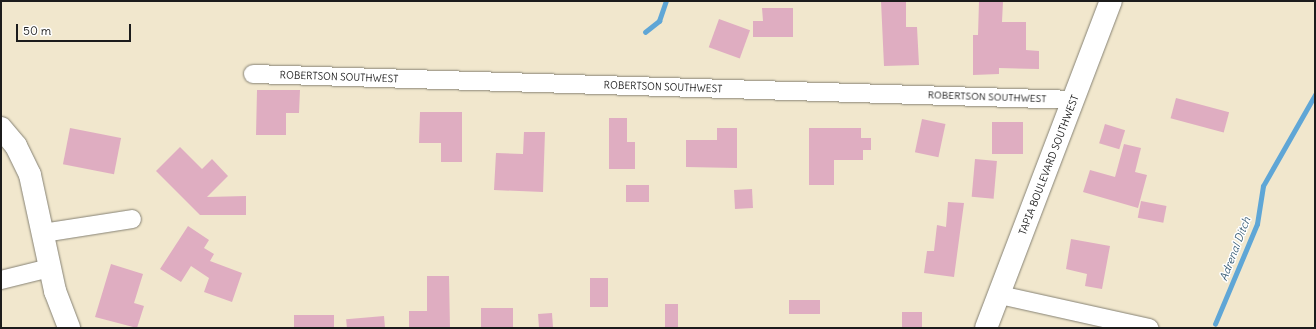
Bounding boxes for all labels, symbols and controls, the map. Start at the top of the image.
scale bar [18,16,133,42]
text: 50 m [23,23,51,38]
street label: ROBERTSON SOUTHWEST [279,69,399,85]
street label: ROBERTSON SOUTHWEST [603,79,723,95]
street label: ROBERTSON SOUTHWEST [927,89,1047,105]
street label: TAPIA BOULEVARD SOUTHWEST [1017,93,1081,237]
water label: Adrenal Ditch [1217,215,1253,283]

